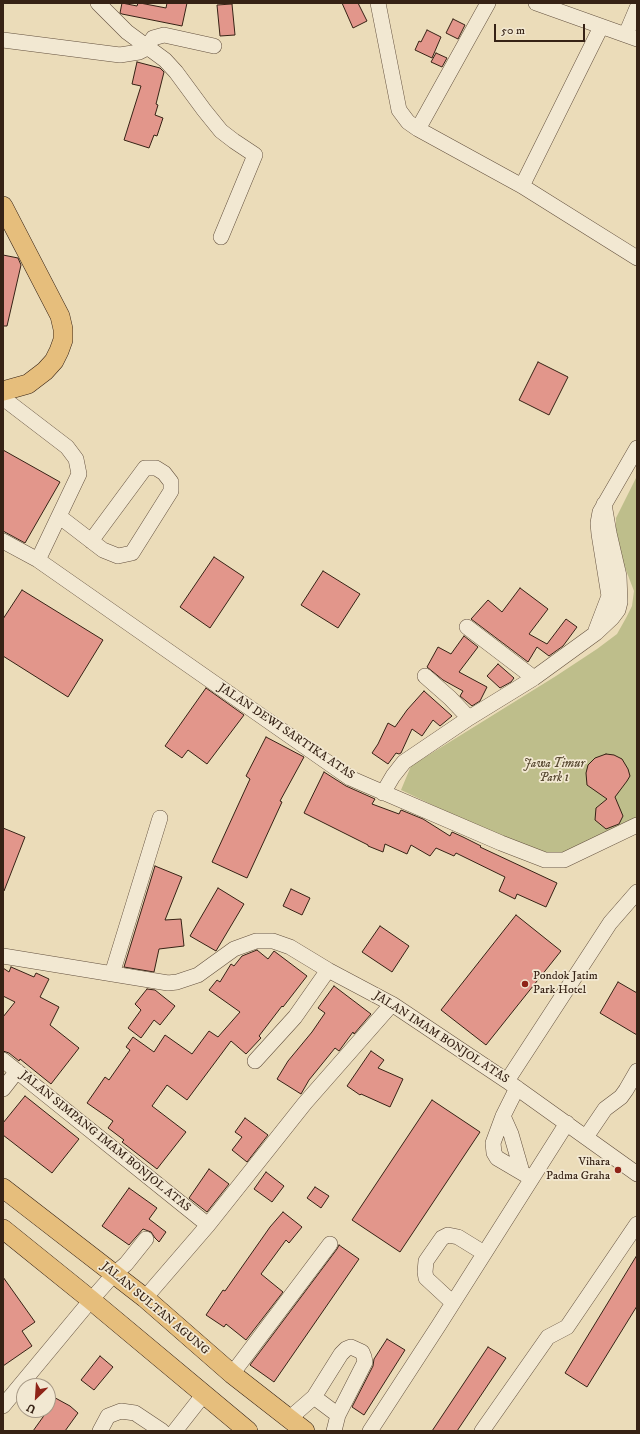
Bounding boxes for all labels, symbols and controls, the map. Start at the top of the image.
scale bar [496,16,587,42]
text: 50 m [501,23,525,38]
street label: JALAN DEWI SARTIKA ATAS [215,681,357,783]
park label: Jawa Timur Park 1 [523,758,585,786]
place label: Pondok Jatim Park Hotel [533,970,598,998]
marker: Pondok Jatim Park Hotel [520,979,530,989]
street label: JALAN IMAM BONJOL ATAS [371,989,511,1087]
street label: JALAN SIMPANG IMAM BONJOL ATAS [17,1069,193,1215]
place label: Vihara Padma Graha [546,1156,610,1184]
marker: Vihara Padma Graha [613,1165,623,1175]
street label: JALAN SULTAN AGUNG [98,1260,212,1358]
north arrow [16,1378,56,1418]
text: U [25,1400,38,1416]

